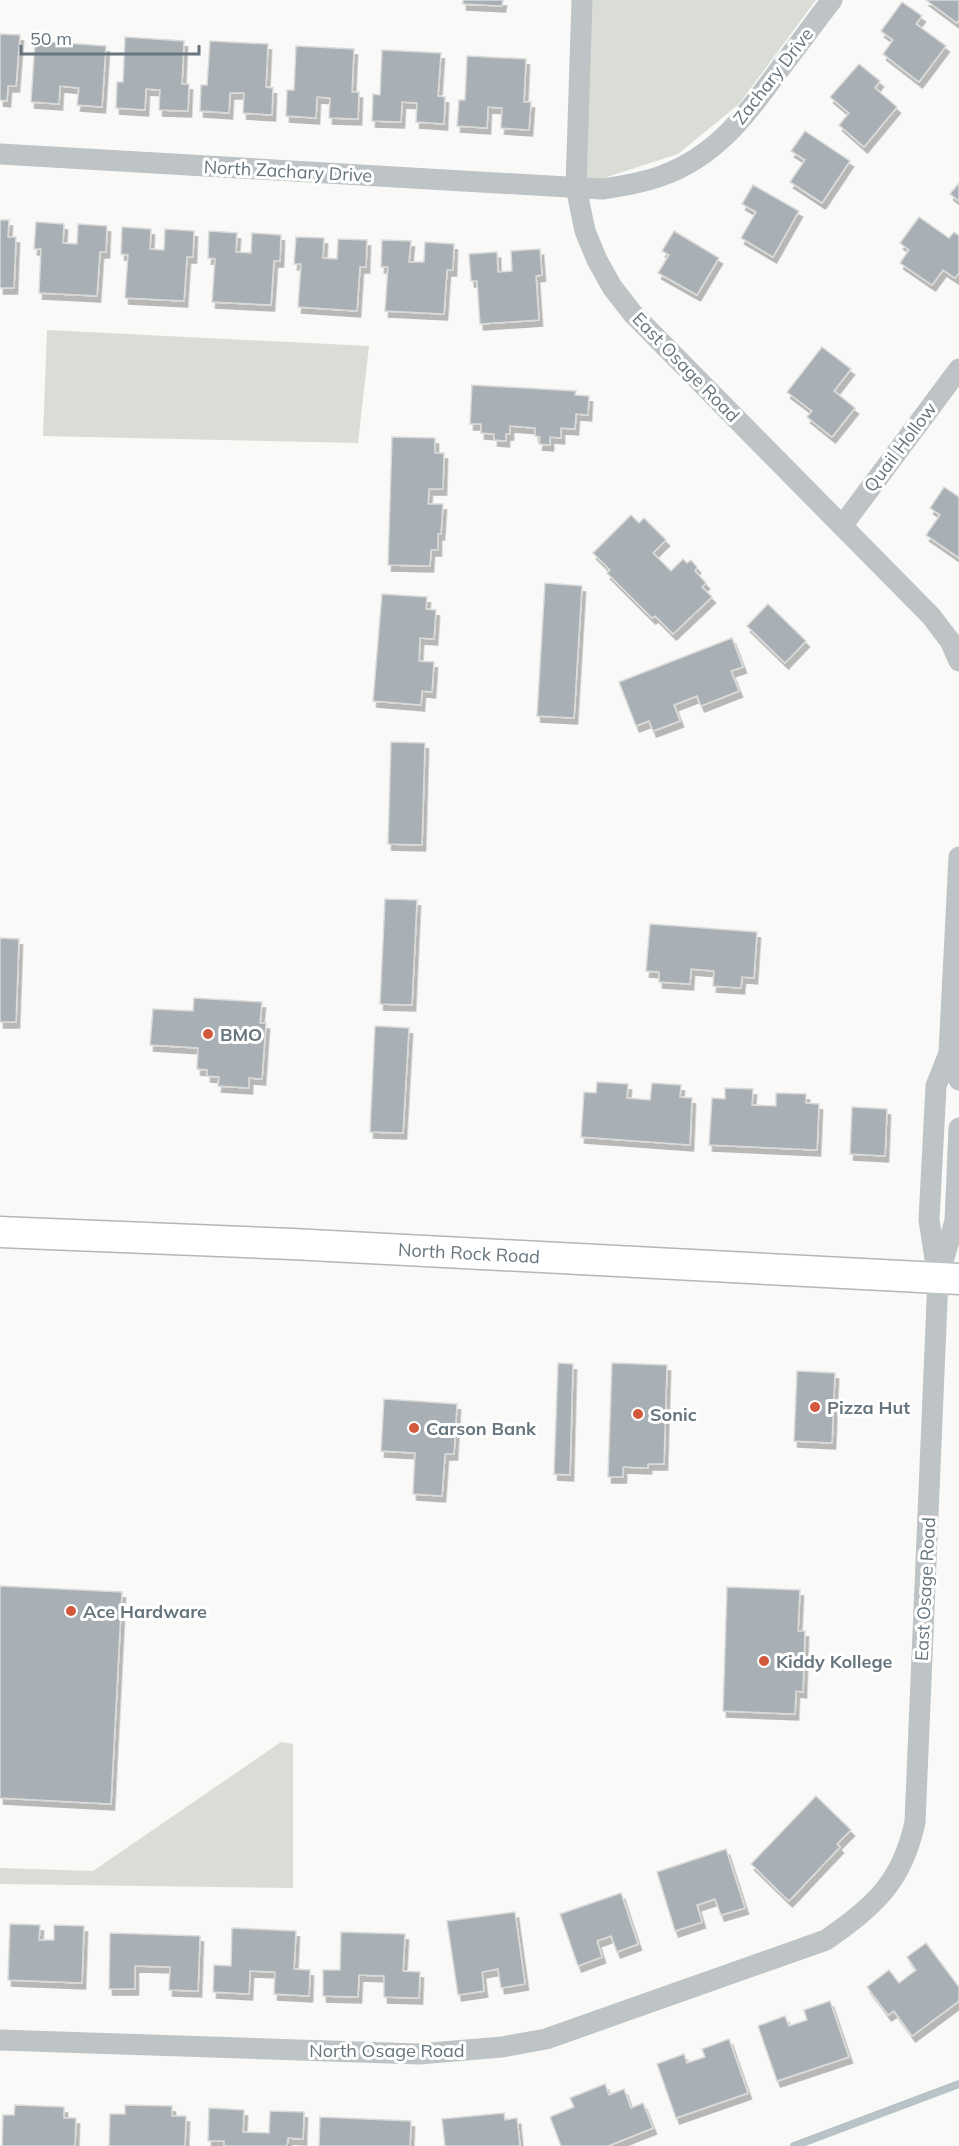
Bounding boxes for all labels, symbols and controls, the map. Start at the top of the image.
scale bar [21,18,200,56]
street label: Zachary Drive [728,23,818,129]
text: 50 m [30,27,72,50]
street label: North Zachary Drive [203,155,373,187]
street label: East Osage Road [628,307,744,427]
street label: Quail Hollow [859,397,942,497]
place label: BMO [220,1023,262,1046]
marker: BMO [201,1027,215,1041]
street label: North Rock Road [398,1238,540,1268]
place label: Pizza Hut [827,1396,910,1419]
marker: Pizza Hut [808,1400,822,1414]
place label: Sonic [650,1403,697,1426]
marker: Sonic [631,1407,645,1421]
place label: Carson Bank [426,1417,537,1440]
marker: Carson Bank [407,1421,421,1435]
street label: East Osage Road [910,1516,940,1662]
place label: Ace Hardware [83,1600,207,1623]
marker: Ace Hardware [64,1604,78,1618]
place label: Kiddy Kollege [776,1650,893,1673]
marker: Kiddy Kollege [757,1654,771,1668]
street label: North Osage Road [309,2039,465,2062]

